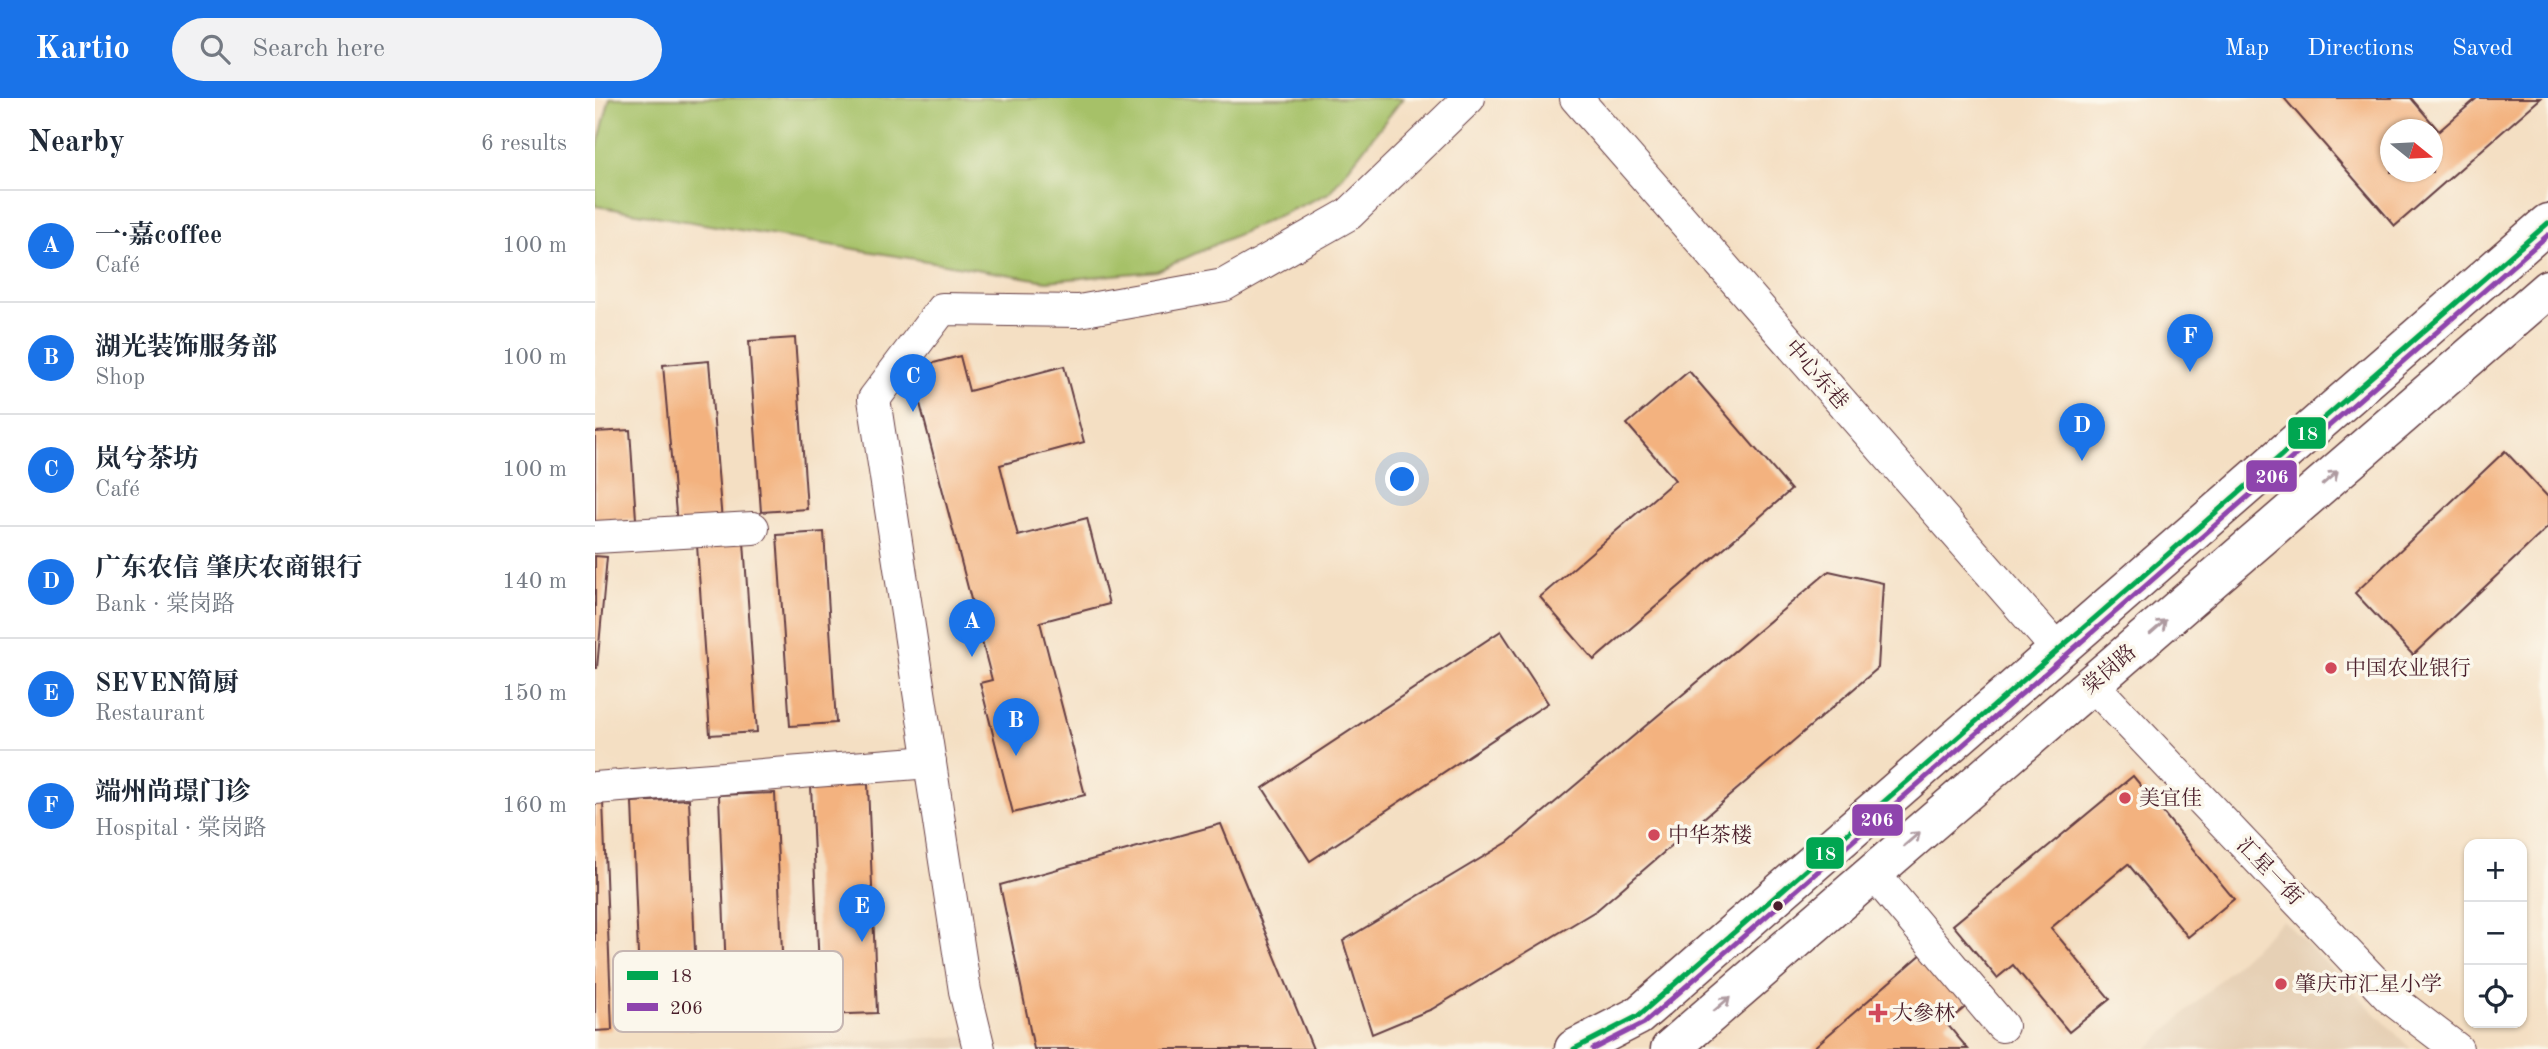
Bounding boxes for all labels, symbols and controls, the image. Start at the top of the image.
search box [172,18,662,81]
icon: search [196,30,234,68]
text: Kartio [35,33,130,66]
text: Search here [252,36,385,62]
text: Map [2225,37,2269,61]
text: Directions [2307,37,2414,61]
text: Saved [2452,37,2513,61]
north arrow [2380,119,2443,182]
text: Nearby [28,128,125,158]
text: 6 results [481,132,567,155]
text: 一·嘉coffee [95,223,222,249]
text: A [42,234,60,257]
text: 100 m [502,234,567,257]
text: Café [95,254,140,277]
pin: F [2167,314,2213,372]
text: 湖光装饰服务部 [95,335,277,361]
street label: 中心东巷 [1780,335,1853,414]
text: B [43,346,59,369]
text: 100 m [502,346,567,369]
pin: C [890,354,936,412]
text: Shop [95,366,145,389]
pin: D [2059,403,2105,461]
line badge: 18 [2287,416,2327,450]
text: 18 [2296,426,2318,445]
text: 岚兮茶坊 [95,447,199,473]
text: C [43,458,59,481]
text: 100 m [502,458,567,481]
line badge: 206 [2245,459,2298,493]
your location [1385,462,1419,496]
text: 206 [2255,469,2289,488]
one-way arrow [2321,470,2339,486]
text: Café [95,478,140,501]
text: 广东农信 肇庆农商银行 [95,556,362,582]
text: D [42,570,60,593]
text: 140 m [502,570,567,593]
text: Bank · 棠岗路 [95,593,235,616]
pin: A [949,599,995,657]
one-way arrow [2149,619,2167,635]
street label: 棠岗路 [2078,640,2141,699]
place label: 中国农业银行 [2345,657,2471,680]
marker: 中国农业银行 [2323,660,2339,676]
text: SEVEN简厨 [95,671,239,697]
text: E [43,682,59,705]
text: 150 m [502,682,567,705]
pin: B [993,698,1039,756]
text: Restaurant [95,702,205,725]
text: 端州尚璟门诊 [95,780,251,806]
place label: 美宜佳 [2139,787,2202,810]
marker: 美宜佳 [2117,790,2133,806]
text: F [43,794,59,817]
text: 160 m [502,794,567,817]
line badge: 206 [1851,803,1904,837]
text: 206 [1860,812,1894,831]
text: Hospital · 棠岗路 [95,817,267,840]
place label: 中华茶楼 [1668,824,1752,847]
marker: 中华茶楼 [1646,827,1662,843]
one-way arrow [1903,831,1921,847]
street label: 汇星一街 [2232,833,2307,910]
line badge: 18 [1805,836,1845,870]
map controls [2464,839,2527,1028]
button: + [2464,839,2527,902]
text: 18 [1814,846,1836,865]
pin: E [839,884,885,942]
unlabelled marker [1771,899,1785,913]
button: − [2464,902,2527,965]
legend [613,951,843,1032]
button: locate [2464,965,2527,1028]
text: 18 [670,968,692,987]
place label: 肇庆市汇星小学 [2295,973,2442,996]
marker: 肇庆市汇星小学 [2273,976,2289,992]
one-way arrow [1712,996,1730,1012]
text: 206 [670,1000,703,1019]
place label: 大參林 [1892,1002,1955,1025]
marker: 大參林 [1870,1005,1886,1021]

